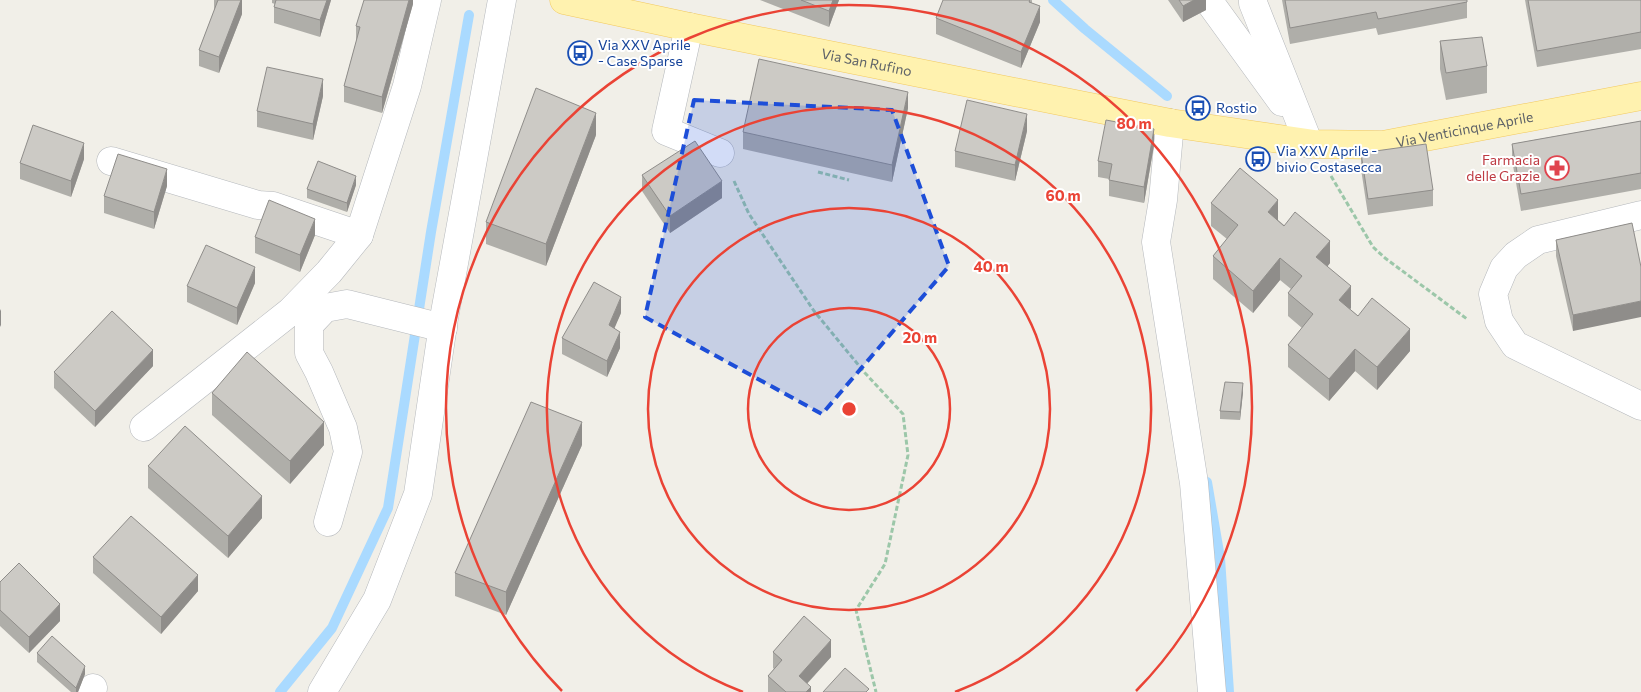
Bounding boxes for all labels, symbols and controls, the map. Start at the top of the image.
place label: Via XXV Aprile - Case Sparse [598,36,691,69]
bus stop icon: Via XXV Aprile - Case Sparse [567,40,593,66]
street label: Via San Rufino [820,45,914,79]
bus stop icon: Rostio [1185,95,1211,121]
place label: Rostio [1216,99,1257,116]
street label: Via Venticinque Aprile [1394,108,1535,150]
text: 80 m [1116,114,1152,132]
place label: Via XXV Aprile - bivio Costasecca [1276,142,1382,175]
bus stop icon: Via XXV Aprile - bivio Costasecca [1245,146,1271,172]
place label: Farmacia delle Grazie [1466,151,1540,184]
pharmacy icon: Farmacia delle Grazie [1544,155,1570,181]
text: 60 m [1045,186,1081,204]
text: 40 m [973,257,1009,275]
text: 20 m [903,328,937,346]
centre of rings [840,400,858,418]

